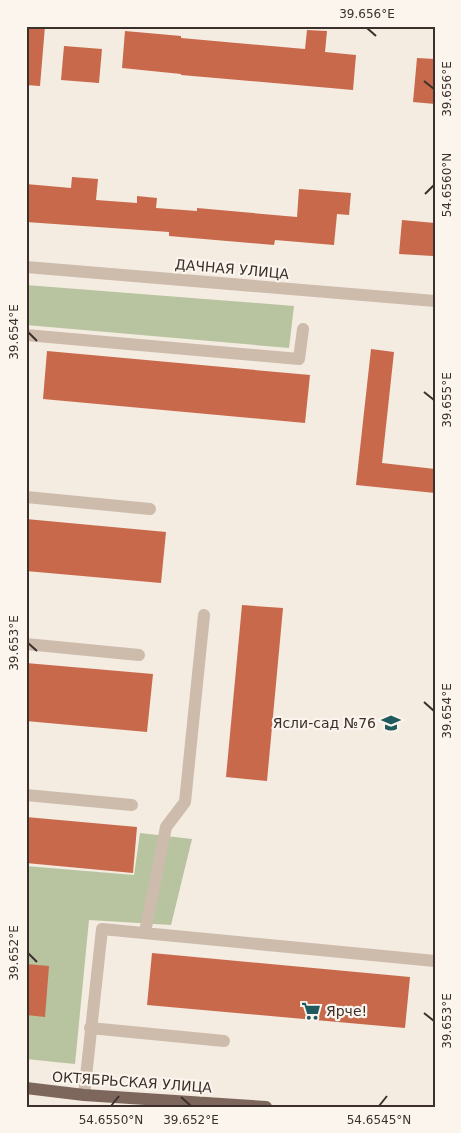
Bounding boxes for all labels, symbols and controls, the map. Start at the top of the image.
text: 39.656°E [339,7,395,21]
text: 39.656°E [440,61,454,117]
text: 54.6560°N [440,153,454,217]
street label: ДАЧНАЯ УЛИЦА [174,256,290,282]
text: 39.654°E [7,304,21,360]
text: 39.655°E [440,372,454,428]
text: 39.653°E [7,615,21,671]
text: 39.654°E [440,683,454,739]
school or university icon: Ясли-сад №76 [380,712,402,734]
place label: Ясли-сад №76 [273,715,376,731]
text: 39.652°E [7,925,21,981]
text: 39.653°E [440,993,454,1049]
supermarket icon: Ярче! [300,1000,322,1022]
place label: Ярче! [326,1003,367,1019]
street label: ОКТЯБРЬСКАЯ УЛИЦА [51,1068,213,1096]
text: 54.6550°N [79,1113,143,1127]
text: 39.652°E [163,1113,219,1127]
text: 54.6545°N [347,1113,411,1127]

